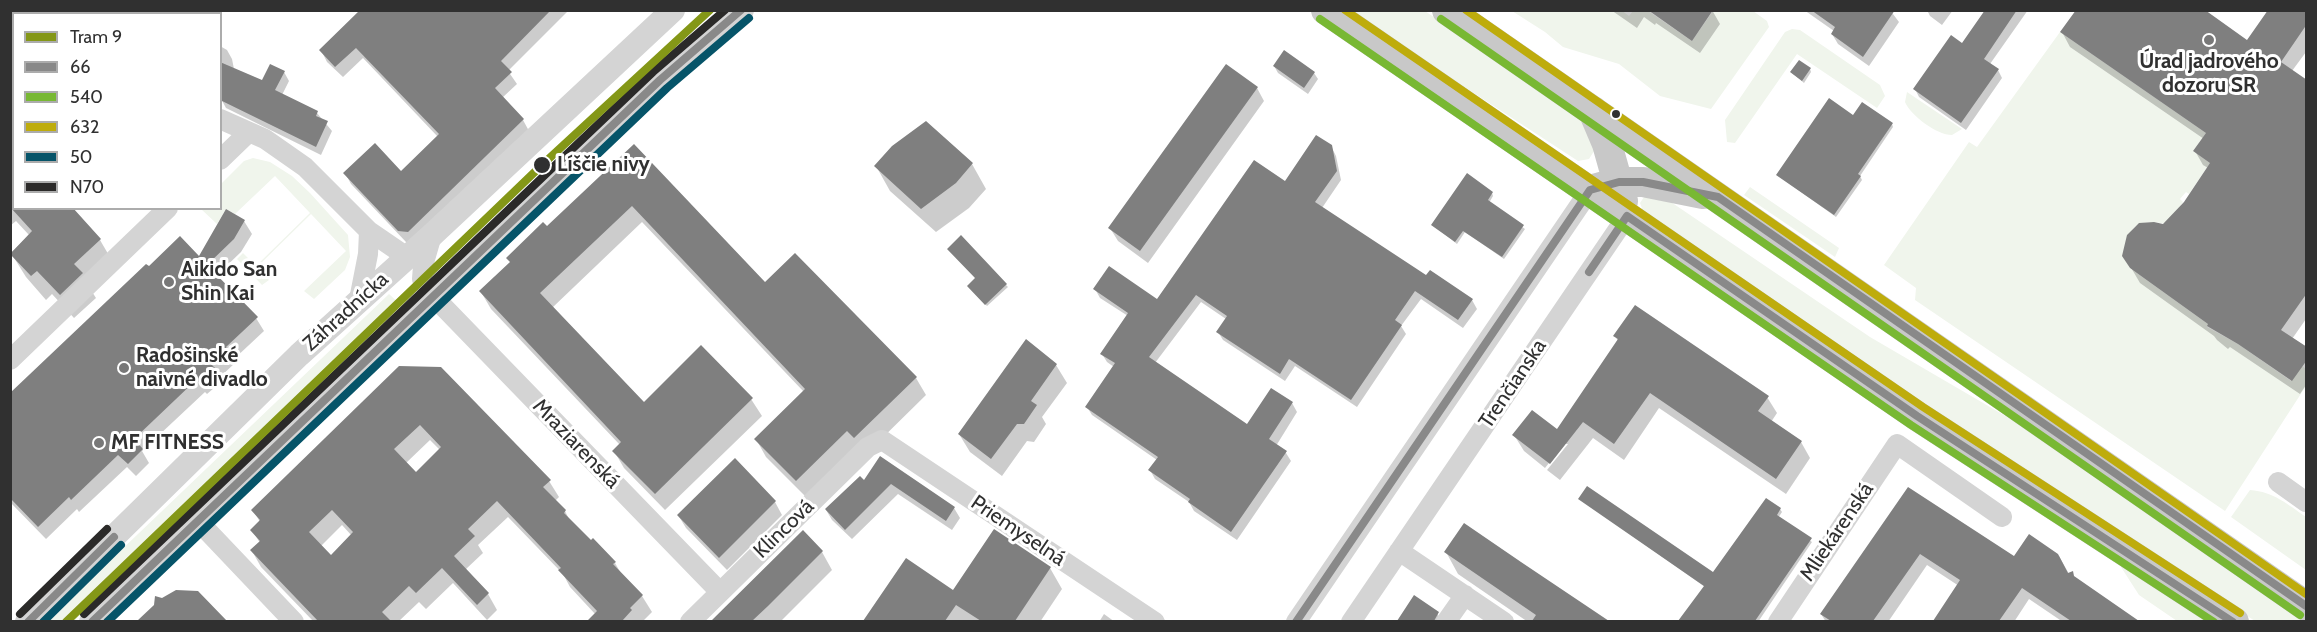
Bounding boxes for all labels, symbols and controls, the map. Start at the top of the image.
legend [12,12,222,210]
text: Tram 9 [70,26,122,48]
marker: Úrad jadrového dozoru SR [2202,33,2216,47]
place label: Úrad jadrového dozoru SR [2139,49,2279,99]
text: 66 [70,56,90,78]
text: 540 [70,86,103,108]
unlabelled marker [1610,108,1622,120]
text: 632 [70,116,99,138]
text: 50 [70,146,92,168]
place label: Líščie nivy [557,152,650,178]
marker: Líščie nivy [532,155,552,175]
text: N70 [70,176,104,198]
place label: Aikido San Shin Kai [181,257,277,307]
street label: Záhradnícka [298,267,394,357]
marker: Aikido San Shin Kai [162,275,176,289]
street label: Trenčianska [1474,335,1552,433]
place label: Radošinské naivné divadlo [136,343,268,393]
marker: Radošinské naivné divadlo [117,361,131,375]
street label: Mraziarenská [527,394,625,494]
place label: MF FITNESS [111,430,224,456]
marker: MF FITNESS [92,436,106,450]
street label: Mliekárenská [1795,478,1879,586]
street label: Priemyselná [966,490,1070,572]
street label: Klincová [749,494,819,564]

